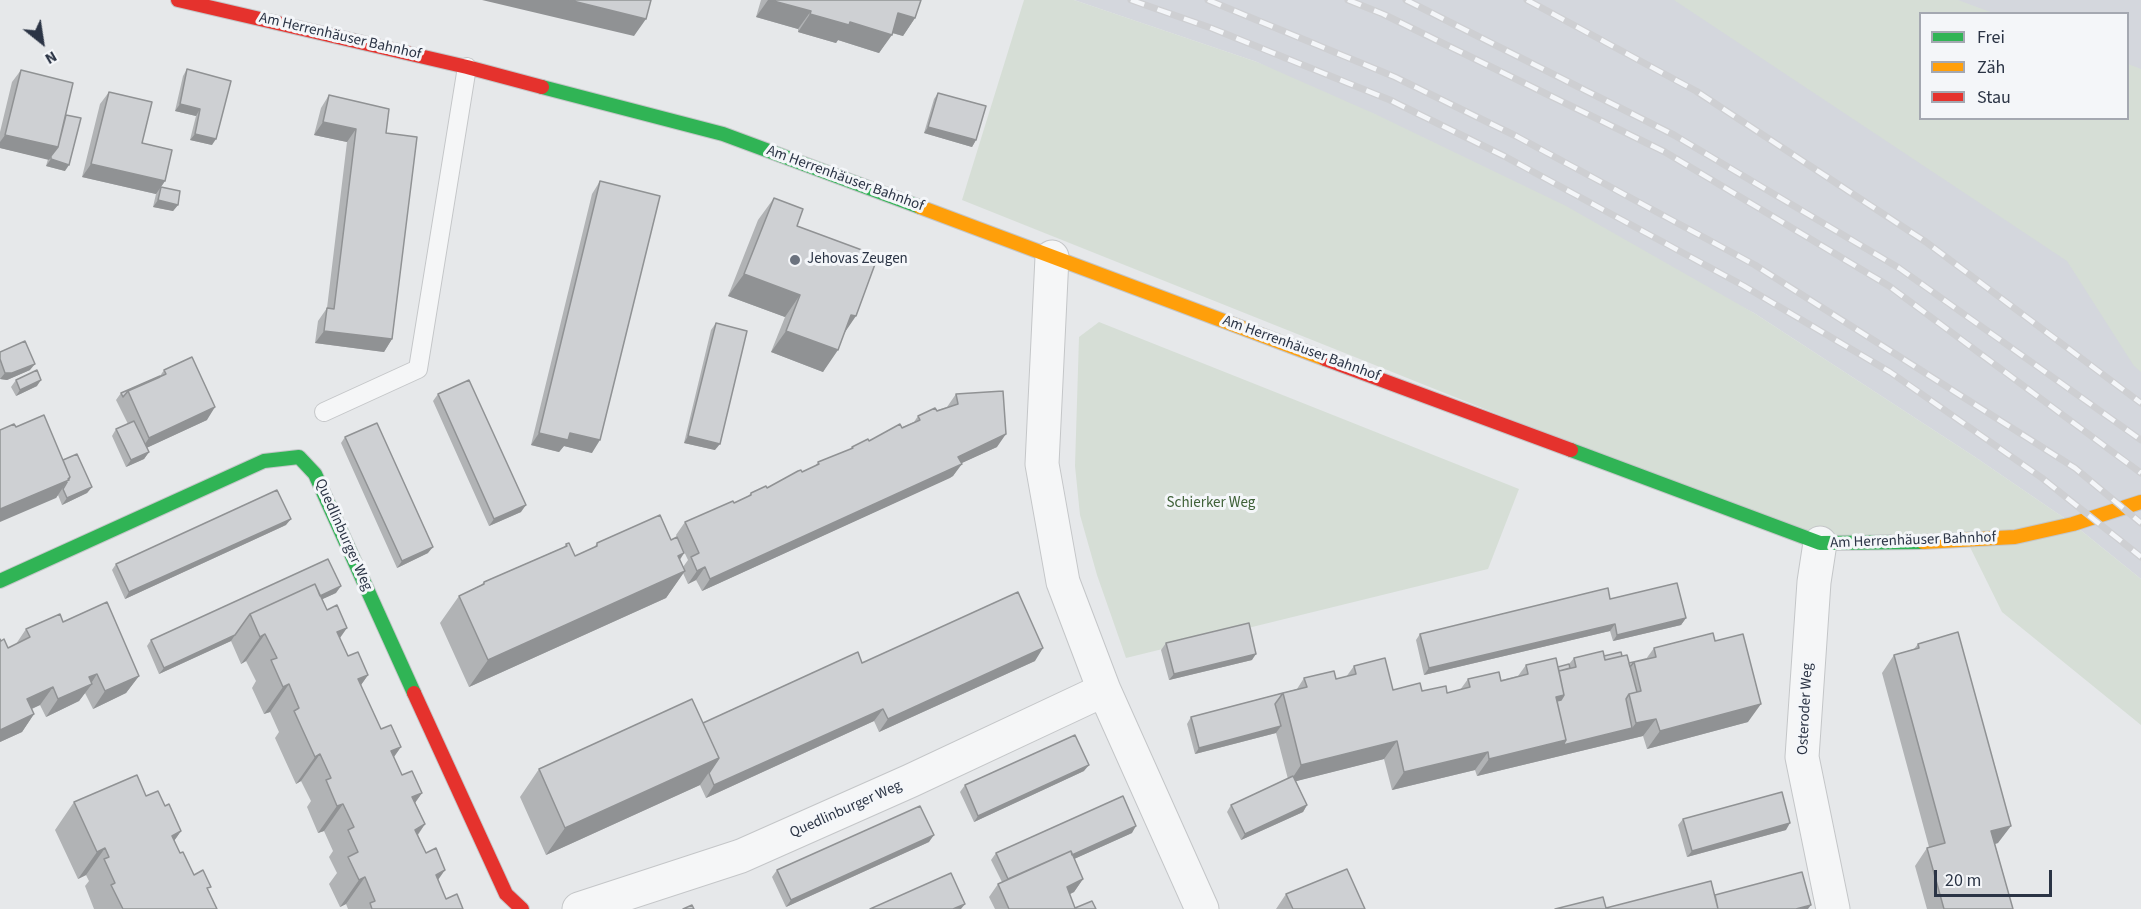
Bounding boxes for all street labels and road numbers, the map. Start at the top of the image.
street label: Am Herrenhäuser Bahnhof [257,10,423,64]
street label: Am Herrenhäuser Bahnhof [764,142,926,216]
street label: Am Herrenhäuser Bahnhof [1220,312,1382,386]
street label: Quedlinburger Weg [310,476,376,594]
street label: Am Herrenhäuser Bahnhof [1830,529,1996,553]
street label: Osteroder Weg [1795,663,1817,755]
street label: Quedlinburger Weg [787,777,905,843]

